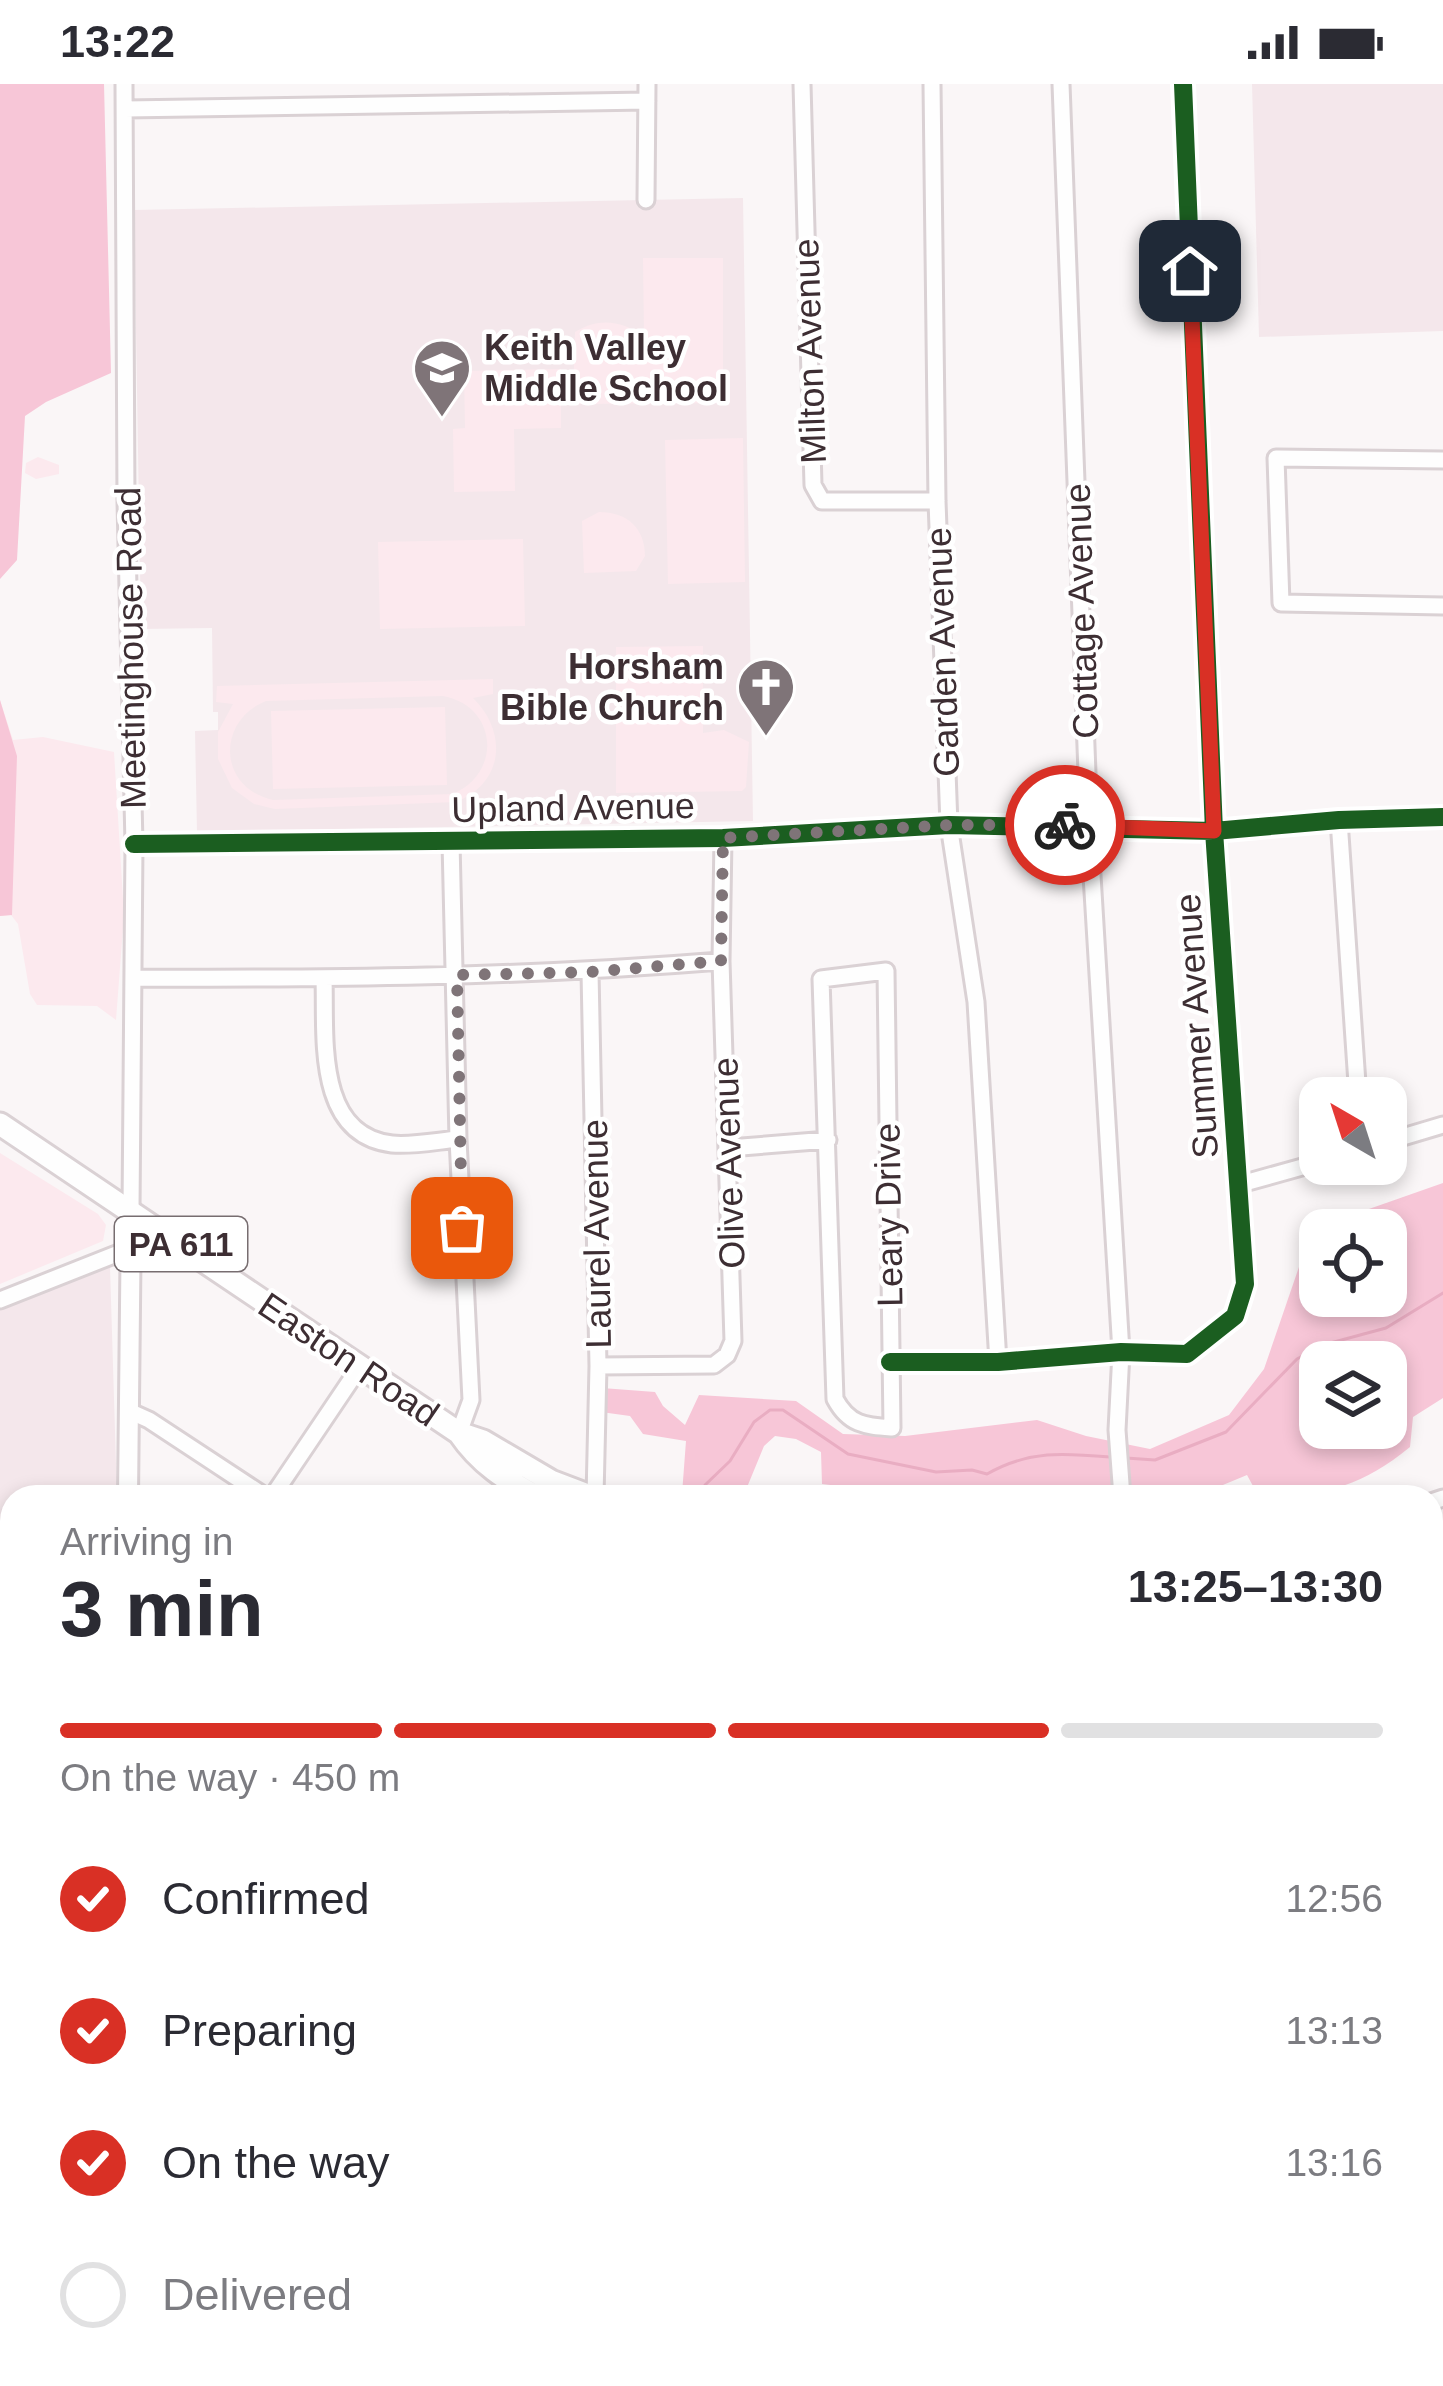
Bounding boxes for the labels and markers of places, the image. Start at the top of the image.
pin [1139,220,1241,322]
place label: Keith Valley Middle School [484,327,728,409]
school or university icon: Keith Valley Middle School [411,337,473,419]
place label: Horsham Bible Church [500,646,724,728]
church icon: Horsham Bible Church [735,656,797,738]
pin [411,1177,513,1279]

